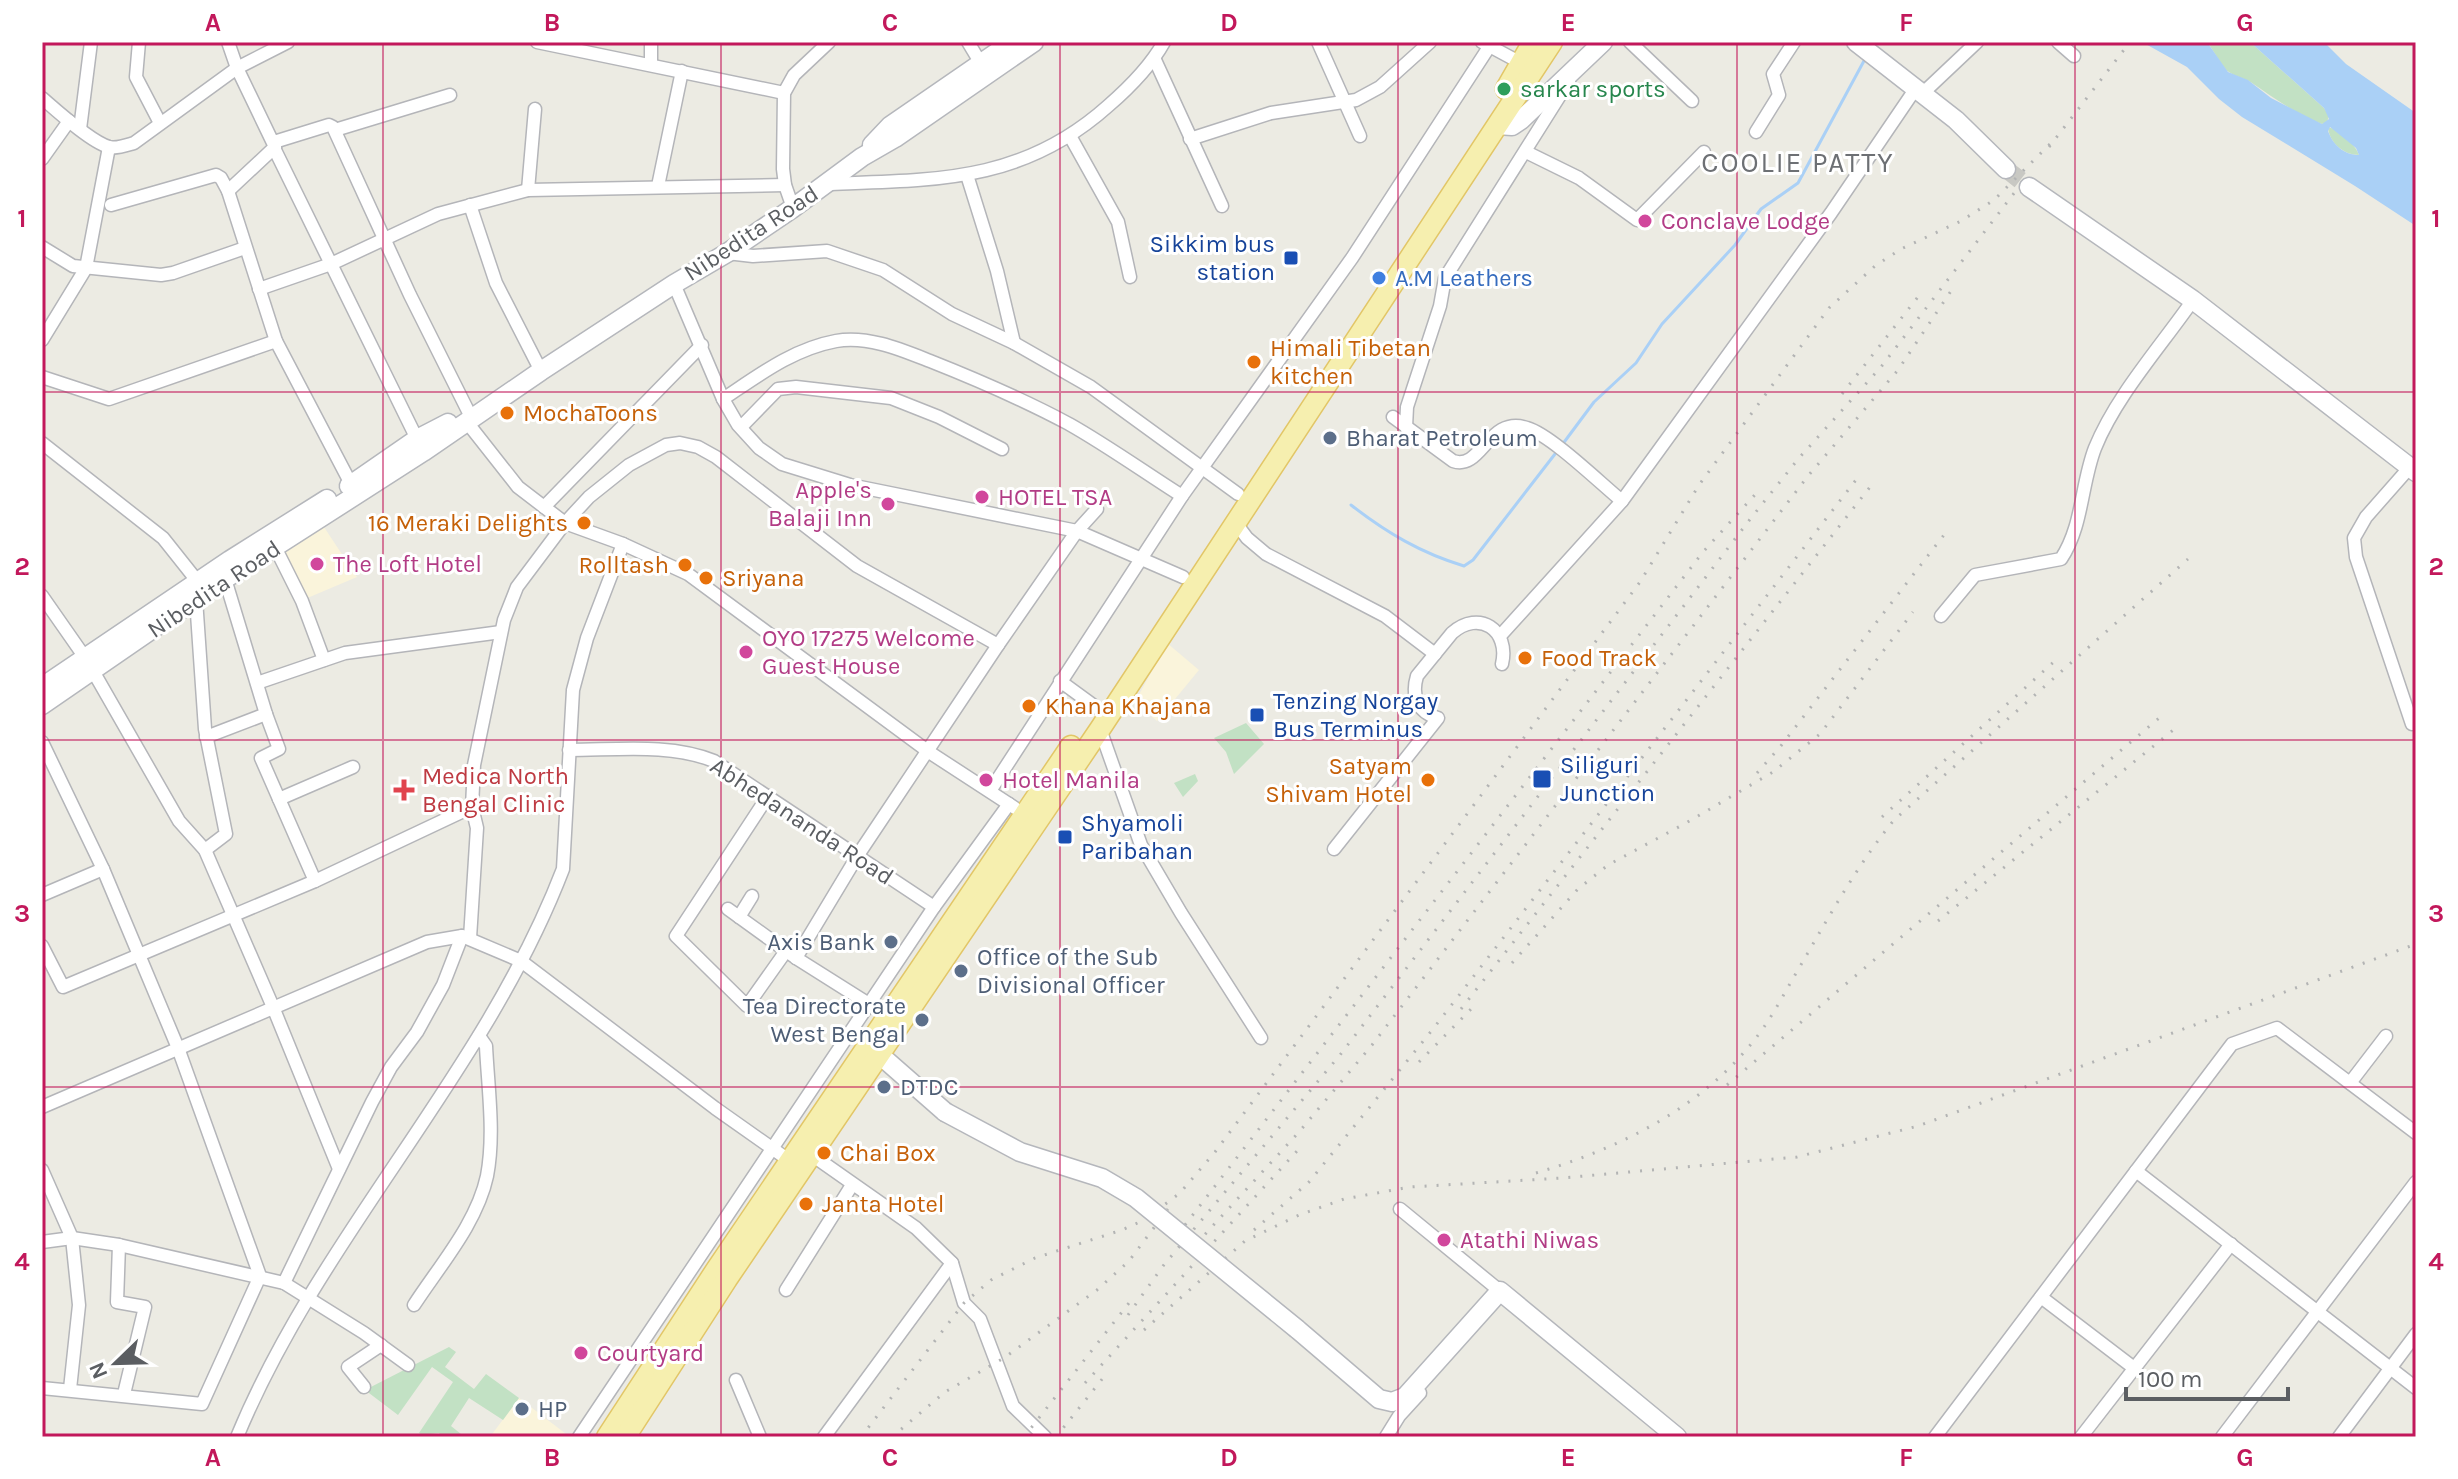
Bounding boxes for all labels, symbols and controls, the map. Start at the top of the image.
text: A [205,7,221,38]
text: B [544,7,560,38]
text: C [882,7,898,38]
text: D [1220,7,1238,38]
text: E [1560,7,1576,38]
text: F [1899,7,1913,38]
text: G [2236,7,2254,38]
place label: sarkar sports [1520,75,1666,103]
marker: sarkar sports [1495,80,1513,98]
district label: COOLIE PATTY [1701,146,1895,179]
street label: Nibedita Road [679,179,823,287]
text: 1 [17,203,27,234]
text: 1 [2431,203,2441,234]
place label: Conclave Lodge [1661,207,1830,235]
marker: Conclave Lodge [1636,212,1654,230]
place label: Sikkim bus station [1150,230,1275,286]
marker: Sikkim bus station [1282,249,1300,267]
place label: A.M Leathers [1395,264,1533,292]
marker: A.M Leathers [1370,269,1388,287]
place label: Himali Tibetan kitchen [1270,334,1431,390]
marker: Himali Tibetan kitchen [1245,353,1263,371]
place label: MochaToons [523,399,658,427]
marker: MochaToons [498,404,516,422]
place label: Bharat Petroleum [1346,424,1538,452]
marker: Bharat Petroleum [1321,429,1339,447]
place label: Apple's Balaji Inn [768,476,872,532]
place label: HOTEL TSA [998,483,1112,511]
marker: HOTEL TSA [973,488,991,506]
marker: Apple's Balaji Inn [879,495,897,513]
place label: 16 Meraki Delights [368,509,568,537]
marker: 16 Meraki Delights [575,514,593,532]
street label: Nibedita Road [142,534,286,644]
place label: The Loft Hotel [333,550,482,578]
text: 2 [14,551,30,582]
place label: Rolltash [578,551,669,579]
text: 2 [2428,551,2444,582]
marker: The Loft Hotel [308,555,326,573]
marker: Rolltash [676,556,694,574]
place label: Sriyana [722,564,804,592]
marker: Sriyana [697,569,715,587]
place label: OYO 17275 Welcome Guest House [762,624,975,680]
marker: OYO 17275 Welcome Guest House [737,643,755,661]
place label: Food Track [1541,644,1657,672]
marker: Food Track [1516,649,1534,667]
place label: Tenzing Norgay Bus Terminus [1273,687,1438,743]
place label: Khana Khajana [1045,692,1211,720]
marker: Khana Khajana [1020,697,1038,715]
marker: Tenzing Norgay Bus Terminus [1248,706,1266,724]
street label: Abhedananda Road [705,751,899,891]
place label: Siliguri Junction [1560,751,1655,807]
place label: Satyam Shivam Hotel [1265,752,1412,808]
place label: Medica North Bengal Clinic [422,762,569,818]
place label: Hotel Manila [1002,766,1140,794]
marker: Siliguri Junction [1531,768,1553,790]
marker: Hotel Manila [977,771,995,789]
marker: Satyam Shivam Hotel [1419,771,1437,789]
marker: Medica North Bengal Clinic [393,779,415,801]
place label: Shyamoli Paribahan [1081,809,1193,865]
marker: Shyamoli Paribahan [1056,828,1074,846]
text: 3 [14,898,30,929]
text: 3 [2428,898,2444,929]
place label: Axis Bank [767,928,875,956]
marker: Axis Bank [882,933,900,951]
place label: Office of the Sub Divisional Officer [977,943,1165,999]
marker: Office of the Sub Divisional Officer [952,962,970,980]
place label: Tea Directorate West Bengal [743,992,906,1048]
marker: Tea Directorate West Bengal [913,1011,931,1029]
place label: DTDC [900,1073,958,1101]
marker: DTDC [875,1078,893,1096]
place label: Chai Box [840,1139,936,1167]
marker: Chai Box [815,1144,833,1162]
place label: Janta Hotel [822,1190,945,1218]
marker: Janta Hotel [797,1195,815,1213]
place label: Atathi Niwas [1460,1226,1599,1254]
marker: Atathi Niwas [1435,1231,1453,1249]
text: 4 [14,1246,30,1277]
text: 4 [2428,1246,2444,1277]
north arrow [76,1323,156,1403]
place label: Courtyard [597,1339,704,1367]
marker: Courtyard [572,1344,590,1362]
scale bar [2126,1351,2288,1401]
text: N [83,1358,114,1383]
text: 100 m [2138,1365,2203,1393]
place label: HP [538,1395,567,1423]
marker: HP [513,1400,531,1418]
text: A [205,1442,221,1473]
text: B [544,1442,560,1473]
text: C [882,1442,898,1473]
text: D [1220,1442,1238,1473]
text: E [1560,1442,1576,1473]
text: F [1899,1442,1913,1473]
text: G [2236,1442,2254,1473]

